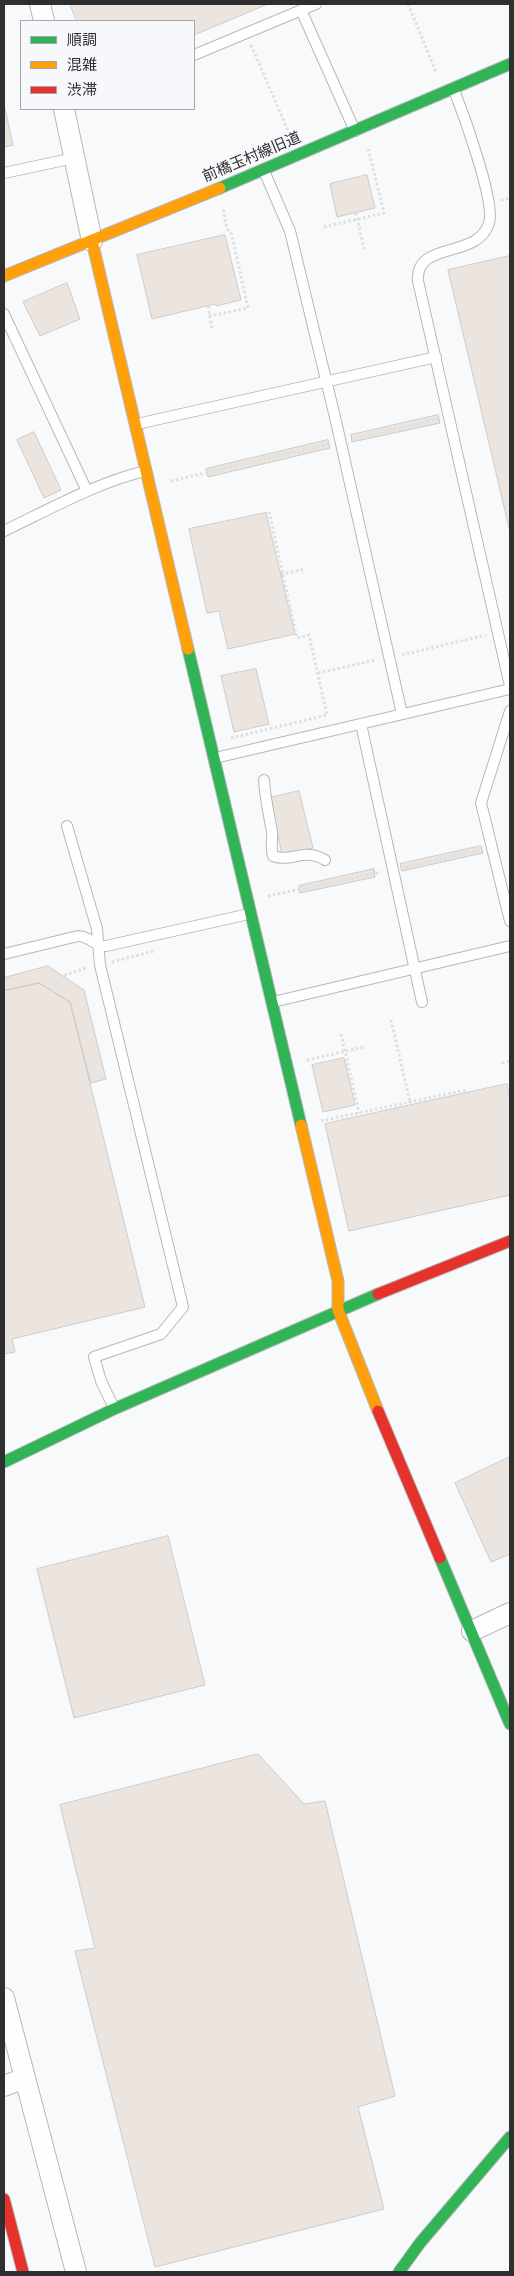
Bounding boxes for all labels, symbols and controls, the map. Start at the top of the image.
legend [20,20,195,110]
text: 順調 [67,29,97,51]
text: 混雑 [67,54,97,76]
text: 渋滞 [67,79,97,101]
street label: 前橋玉村線旧道 [200,129,304,187]

